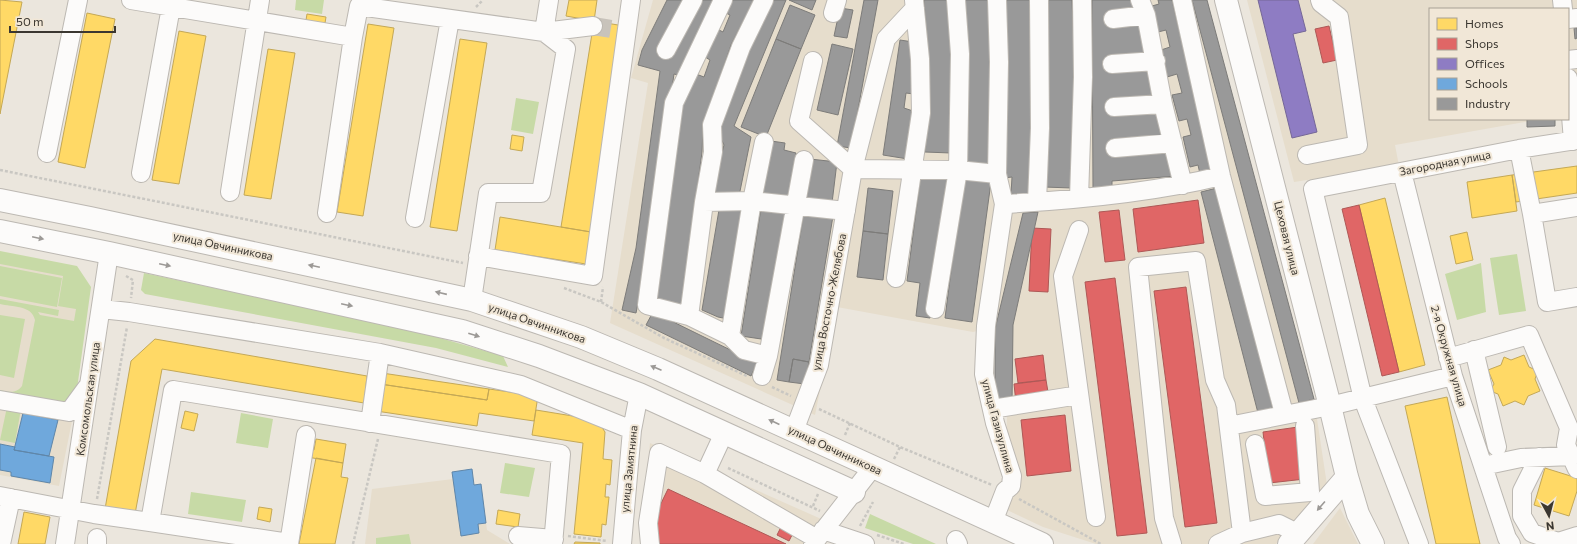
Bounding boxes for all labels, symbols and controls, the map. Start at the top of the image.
scale bar [10,8,115,34]
legend [1429,8,1569,120]
text: 50 m [16,14,44,28]
text: Homes [1465,16,1503,30]
text: Shops [1465,36,1499,50]
text: Offices [1465,56,1505,70]
text: Schools [1465,76,1508,90]
text: Industry [1465,96,1510,110]
street label: Загородная улица [1398,147,1492,178]
street label: Цеховая улица [1272,199,1303,276]
street label: улица Овчинникова [172,229,274,262]
street label: улица Восточно-Желябова [809,232,848,372]
one-way arrow [32,236,44,242]
one-way arrow [308,262,320,268]
one-way arrow [159,263,172,269]
one-way arrow [435,290,447,296]
street label: улица Овчинникова [487,300,587,345]
one-way arrow [341,303,353,309]
street label: 2-я Окружная улица [1429,304,1470,408]
one-way arrow [468,332,480,338]
street label: Комсомольская улица [73,341,102,457]
one-way arrow [651,365,662,371]
street label: улица Газизуллина [980,378,1017,474]
one-way arrow [769,419,780,425]
street label: улица Овчинникова [786,422,884,477]
street label: улица Замятнина [617,425,640,513]
north arrow [1529,496,1569,536]
one-way arrow [1317,501,1326,512]
text: N [1545,519,1555,533]

